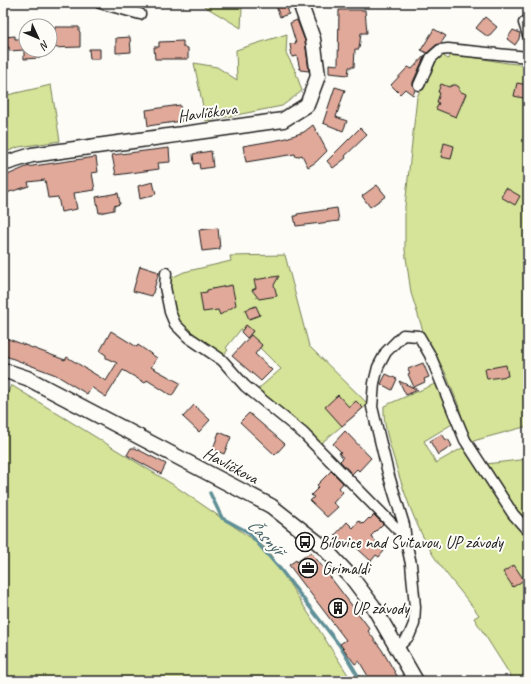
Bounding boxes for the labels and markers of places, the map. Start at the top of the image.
bus stop icon: Bílovice nad Svitavou, UP závody [294,531,316,553]
place label: Bílovice nad Svitavou, UP závody [319,532,504,553]
office icon: Grimaldi [297,557,319,579]
place label: Grimaldi [322,558,372,579]
building icon: UP závody [327,597,349,619]
place label: UP závody [352,598,410,619]

